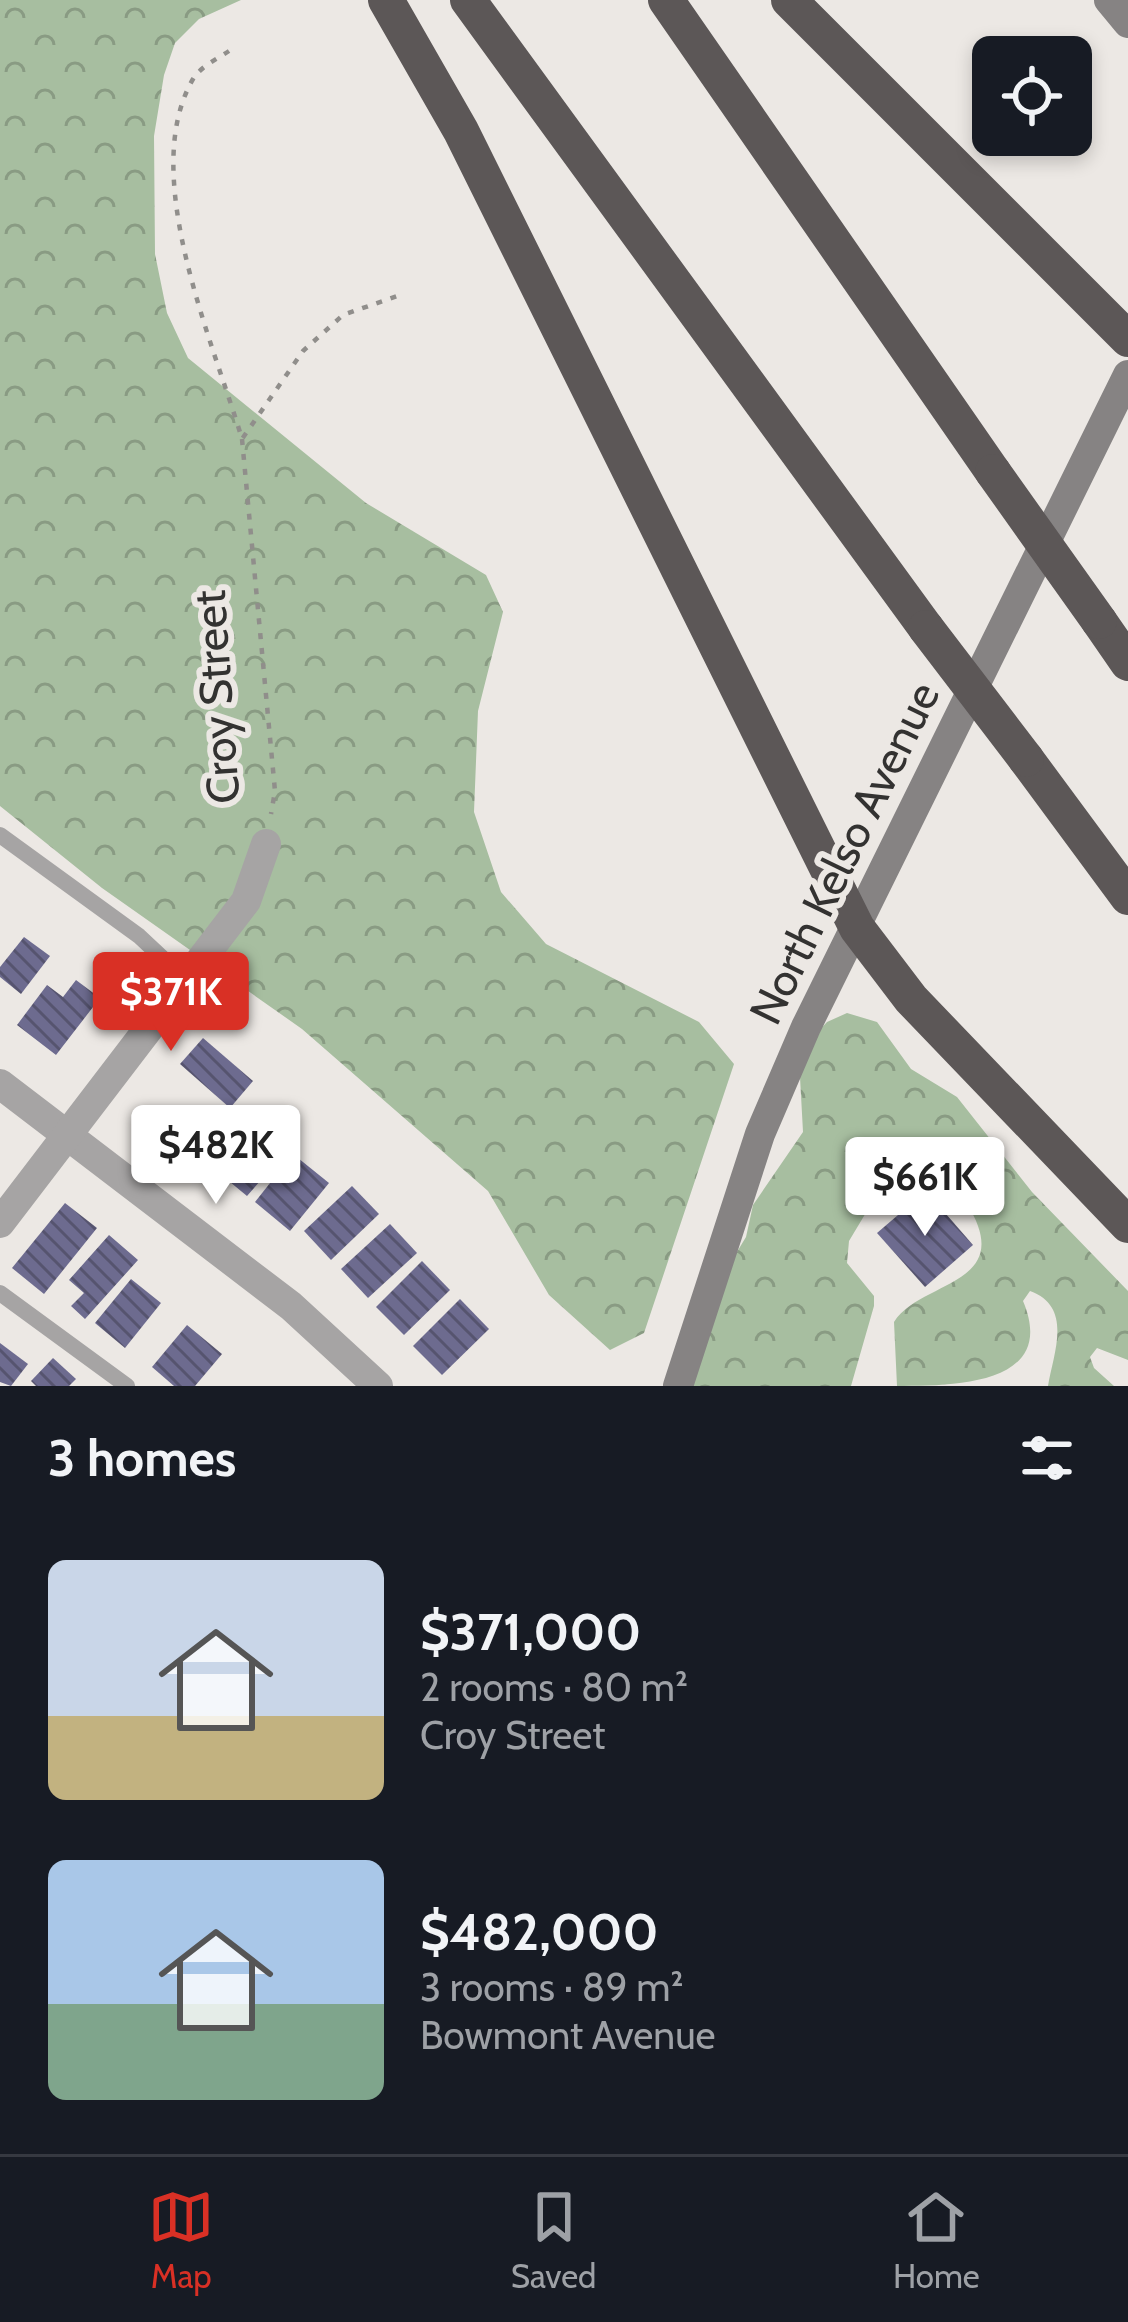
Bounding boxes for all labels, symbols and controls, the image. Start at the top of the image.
map controls [972,36,1092,156]
button: locate [972,36,1092,156]
street label: Croy Street [182,588,250,806]
street label: North Kelso Avenue [738,673,950,1033]
pin: $371K [87,952,255,1054]
text: $371K [120,967,222,1015]
pin: $482K [132,1105,300,1207]
text: $482K [158,1120,274,1168]
pin: $661K [841,1137,1009,1239]
text: $661K [872,1152,978,1200]
icon: filters [1014,1425,1080,1491]
text: 3 homes [48,1427,236,1489]
text: $371,000 [420,1601,641,1663]
icon: home [144,1608,288,1752]
text: 2 rooms · 80 m² [420,1663,688,1711]
text: Croy Street [420,1711,605,1759]
text: $482,000 [420,1901,658,1963]
icon: home [144,1908,288,2052]
text: 3 rooms · 89 m² [420,1963,683,2011]
text: Bowmont Avenue [420,2011,716,2059]
tab: Map [148,2184,214,2296]
tab: Saved [511,2184,596,2296]
tab: Home [893,2184,980,2296]

